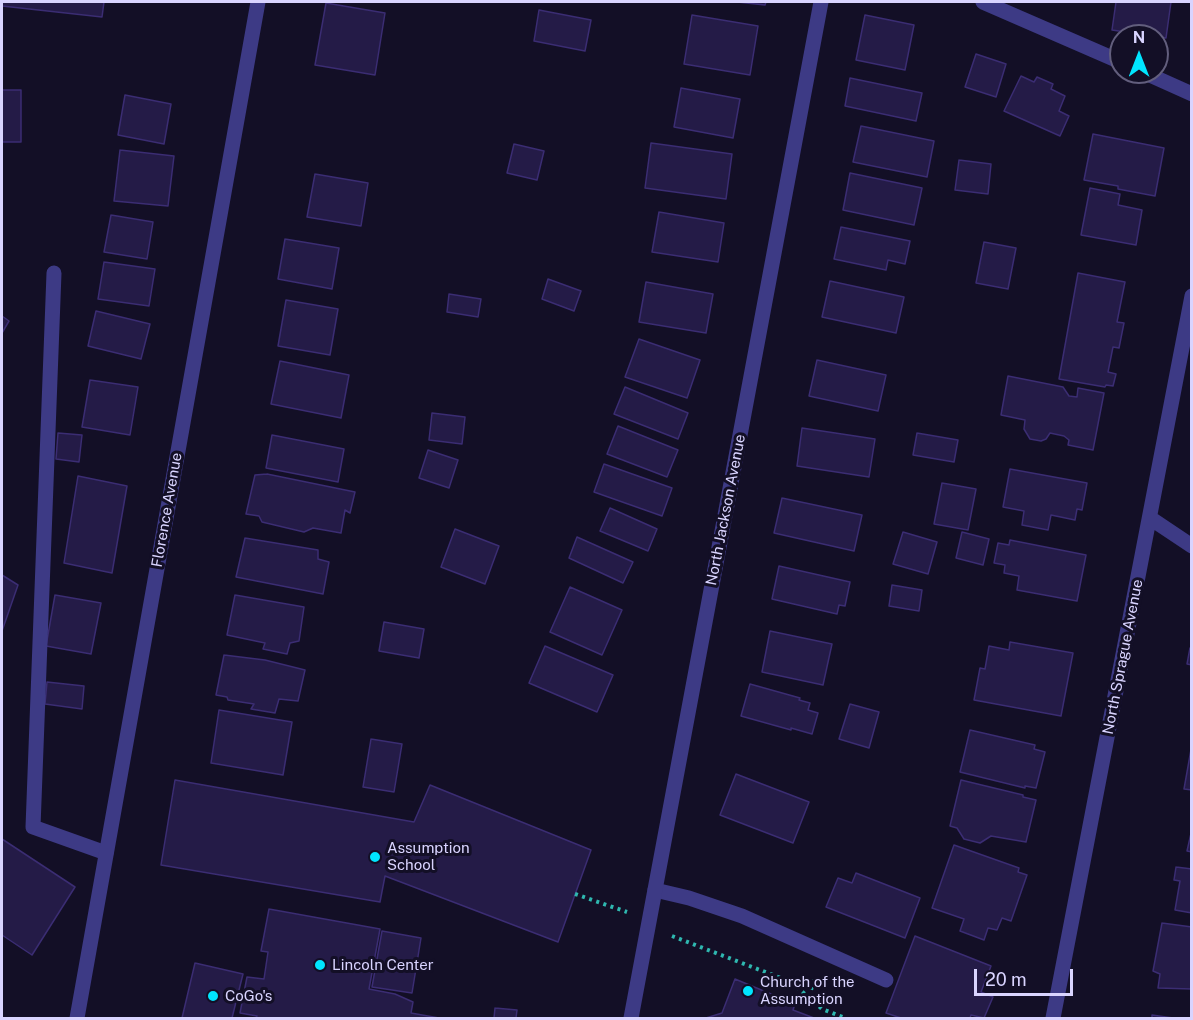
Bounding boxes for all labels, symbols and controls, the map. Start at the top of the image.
north arrow [1109,24,1169,84]
text: N [1133,28,1145,47]
street label: North Jackson Avenue [702,433,750,587]
street label: Florence Avenue [148,451,186,569]
street label: North Sprague Avenue [1099,578,1147,736]
place label: Assumption School [387,839,470,874]
marker: Assumption School [368,850,382,864]
place label: Lincoln Center [332,956,434,974]
scale bar [977,957,1076,995]
marker: Lincoln Center [313,958,327,972]
text: 20 m [985,969,1027,990]
place label: Church of the Assumption [760,973,855,1008]
marker: Church of the Assumption [741,984,755,998]
place label: CoGo's [225,987,272,1005]
marker: CoGo's [206,989,220,1003]

